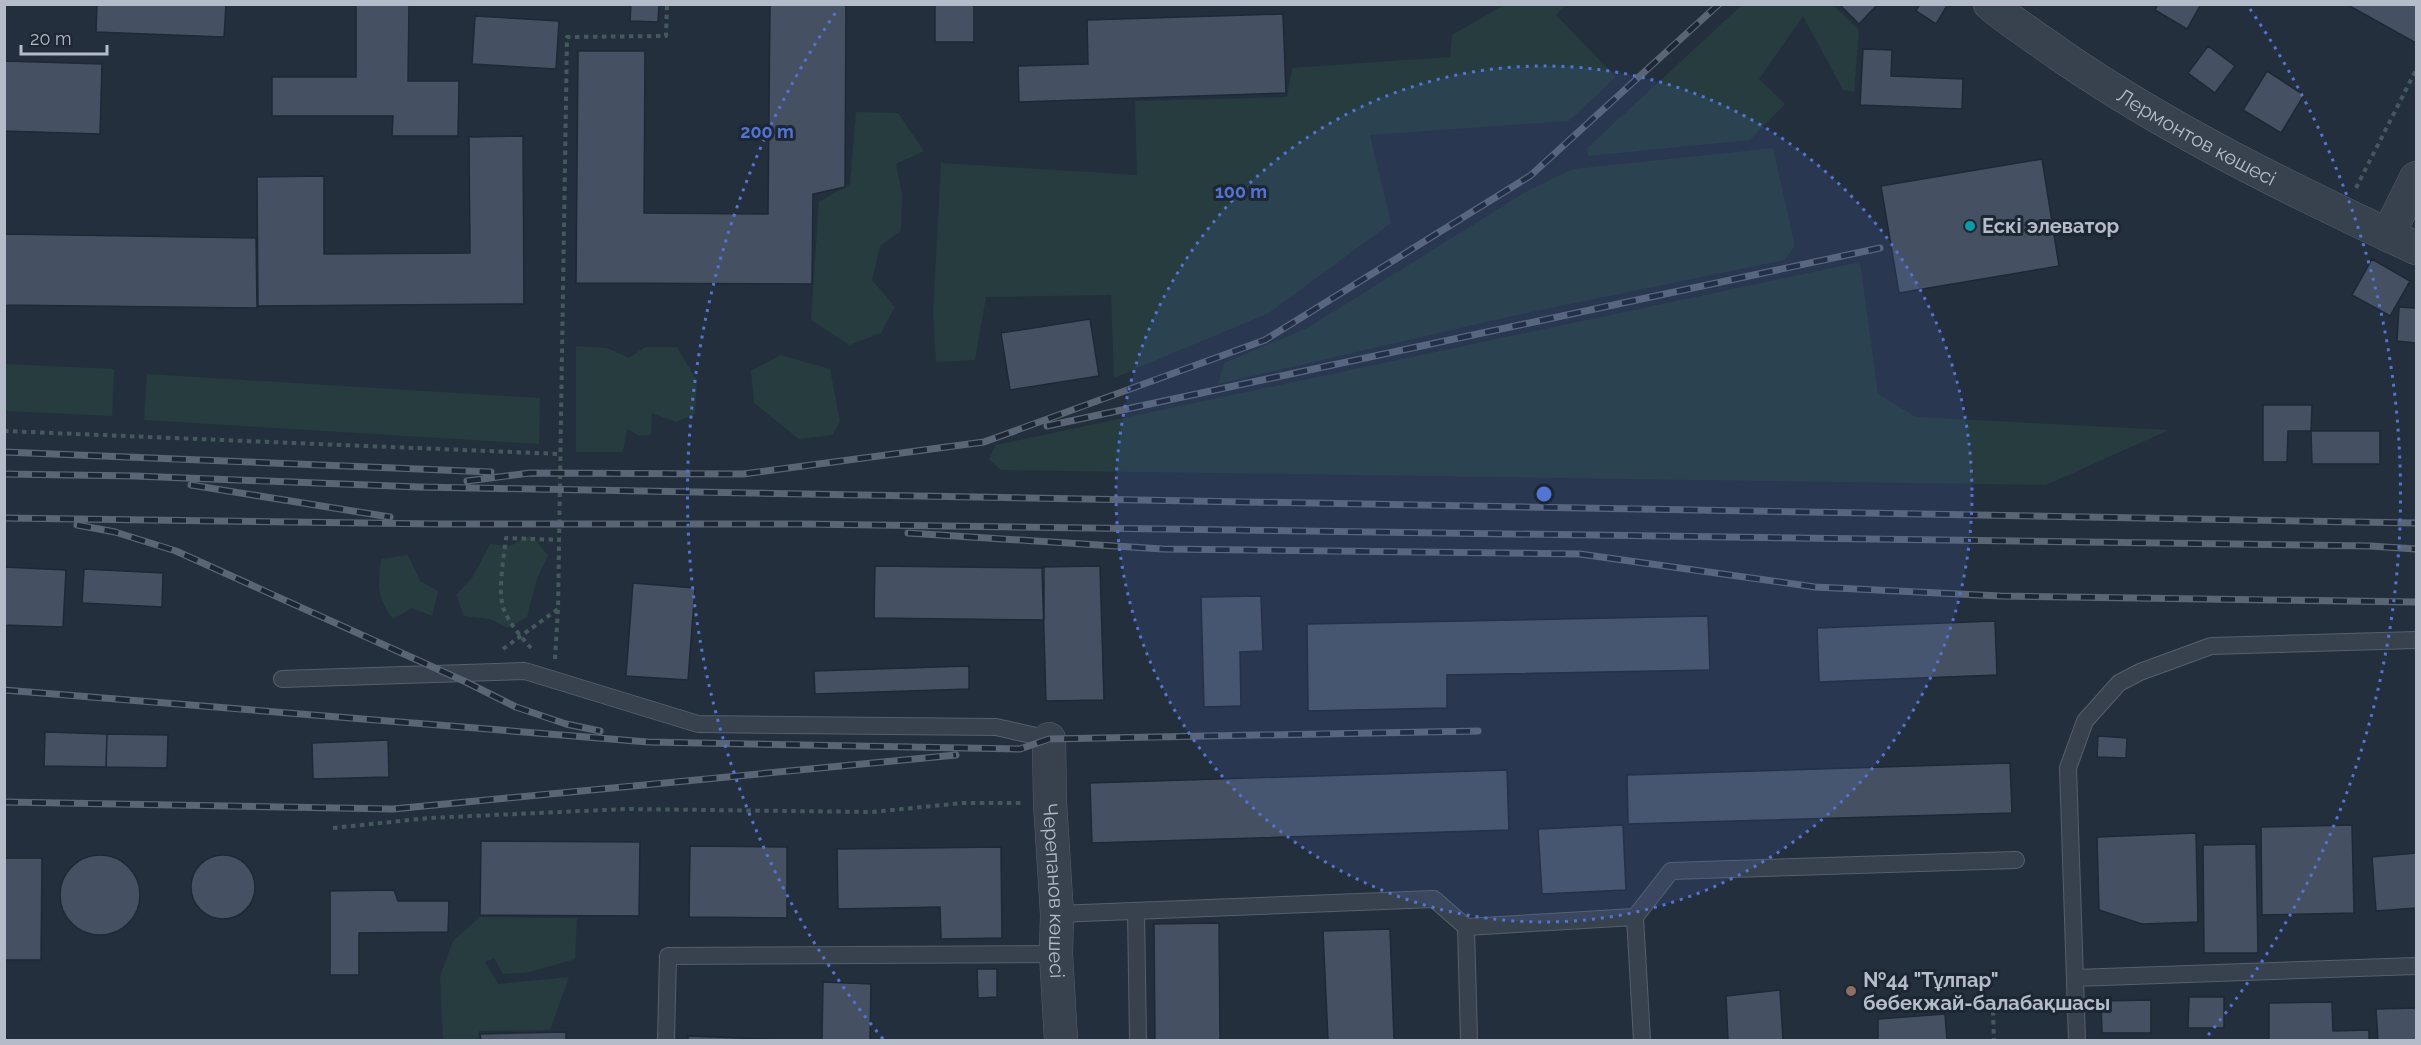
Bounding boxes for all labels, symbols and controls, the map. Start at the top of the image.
scale bar [21,18,106,56]
text: 20 m [30,28,72,49]
street label: Лермонтов көшесі [2113,83,2280,191]
text: 200 m [740,121,794,142]
text: 100 m [1215,181,1267,202]
place label: Ескі элеватор [1982,214,2120,238]
marker: Ескі элеватор [1963,219,1977,233]
centre of rings [1534,484,1554,504]
street label: Черепанов көшесі [1038,803,1069,979]
place label: №44 "Тұлпар" бөбекжай-балабақшасы [1863,968,2110,1015]
marker: №44 "Тұлпар" бөбекжай-балабақшасы [1844,984,1858,998]

